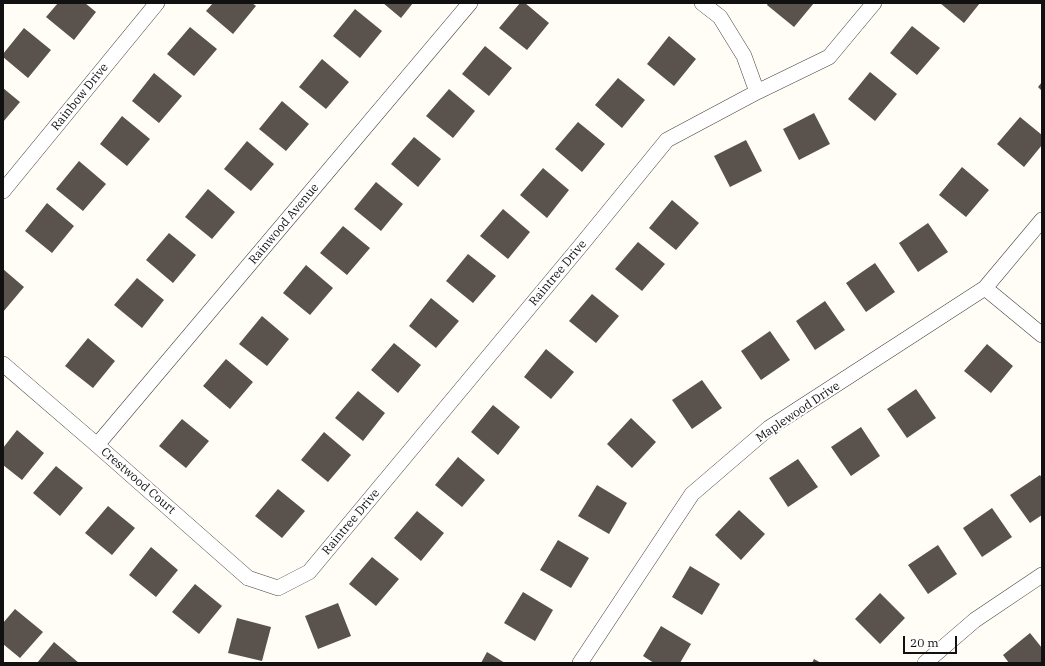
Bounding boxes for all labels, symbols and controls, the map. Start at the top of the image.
street label: Rainbow Drive [48,60,112,134]
street label: Rainwood Avenue [246,181,322,267]
street label: Raintree Drive [526,237,590,309]
street label: Maplewood Drive [753,379,843,445]
street label: Crestwood Court [98,445,178,517]
street label: Raintree Drive [319,486,383,558]
scale bar [905,628,959,654]
text: 20 m [910,635,939,650]

